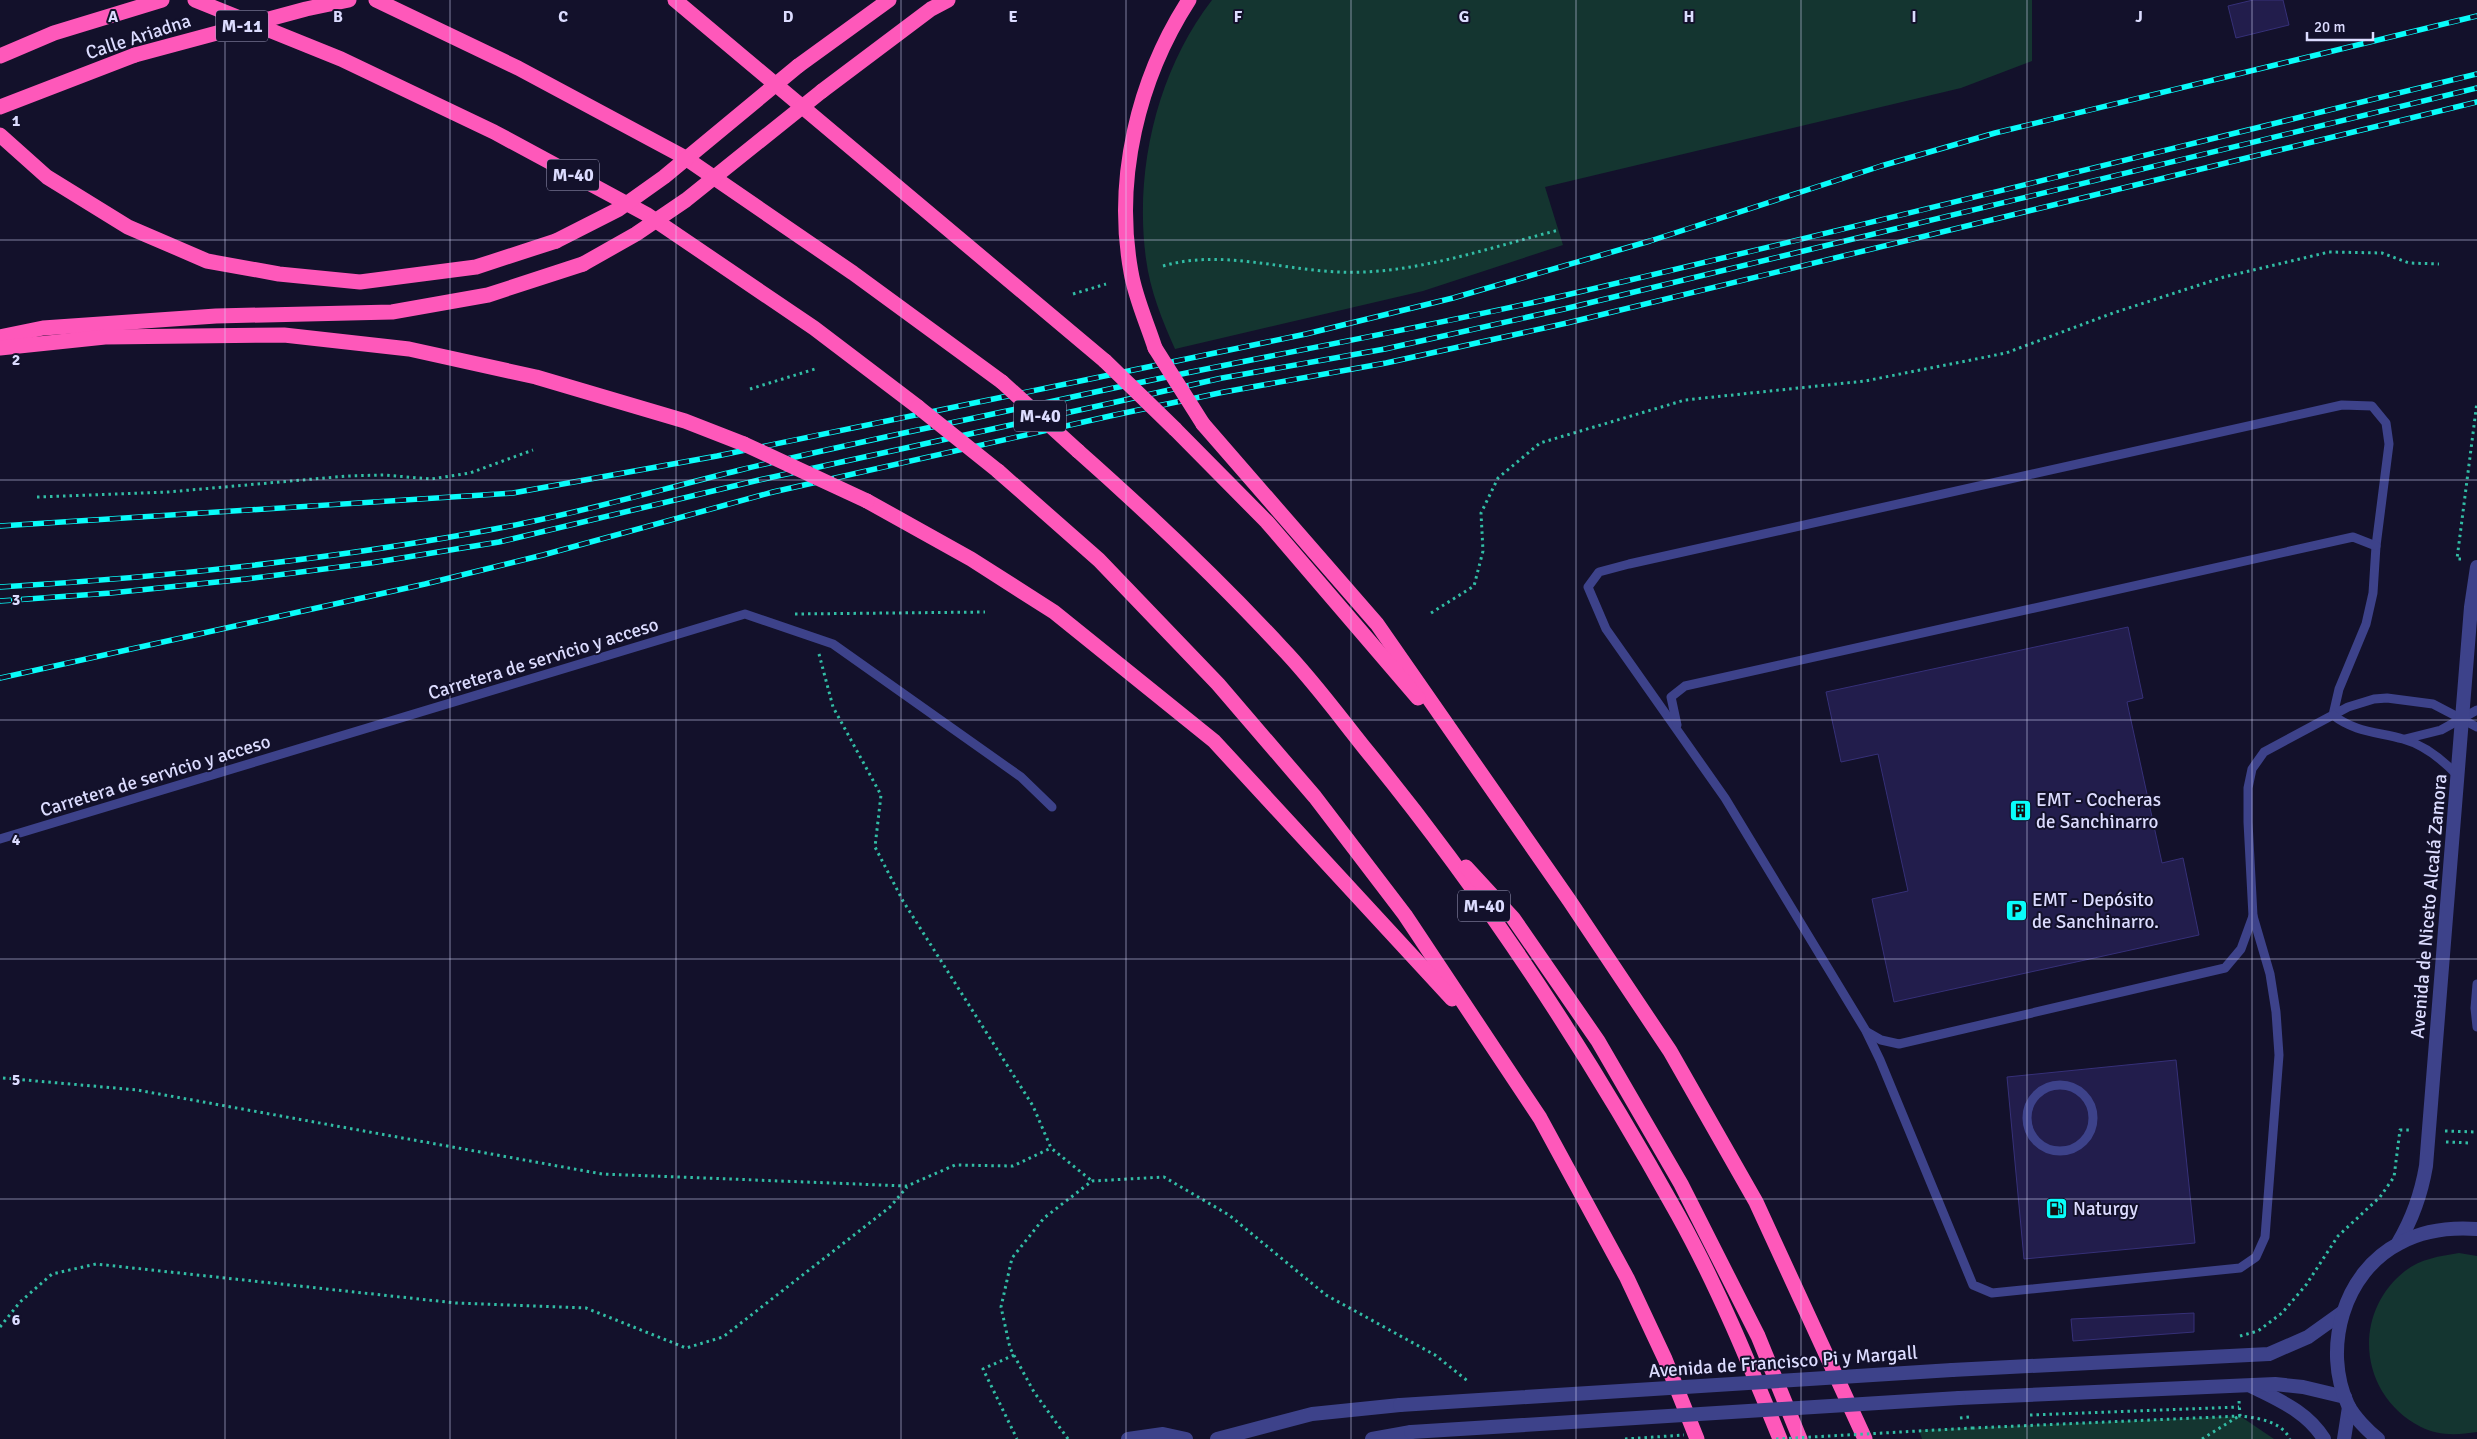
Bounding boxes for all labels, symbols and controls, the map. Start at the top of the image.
text: B [333,7,343,27]
text: C [558,7,568,27]
text: D [783,7,794,27]
text: E [1008,7,1018,27]
text: F [1234,7,1243,27]
text: G [1459,7,1469,27]
text: H [1684,7,1694,27]
text: I [1911,7,1917,27]
text: J [2135,7,2143,27]
street label: Calle Ariadna [83,8,193,64]
road number: M-11 [216,10,268,42]
scale bar [2307,10,2373,42]
text: 20 m [2314,18,2345,36]
text: 1 [12,111,21,131]
road number: M-40 [547,160,599,190]
text: 2 [12,350,20,370]
road number: M-40 [1014,401,1066,432]
text: 3 [12,590,20,610]
street label: Carretera de servicio y acceso [425,612,662,705]
street label: Carretera de servicio y acceso [37,729,274,822]
street label: Avenida de Niceto Alcalá Zamora [2405,773,2453,1039]
place label: EMT - Cocheras de Sanchinarro [2036,788,2161,834]
building icon: EMT - Cocheras de Sanchinarro [2008,798,2032,822]
text: 4 [12,830,21,850]
place label: EMT - Depósito de Sanchinarro. [2032,888,2159,934]
road number: M-40 [1458,890,1510,921]
parking icon: EMT - Depósito de Sanchinarro. [2004,898,2028,922]
text: 5 [12,1070,20,1090]
fuel station icon: Naturgy [2045,1196,2069,1220]
place label: Naturgy [2073,1197,2138,1221]
text: 6 [12,1310,21,1330]
street label: Avenida de Francisco Pi y Margall [1648,1341,1918,1383]

